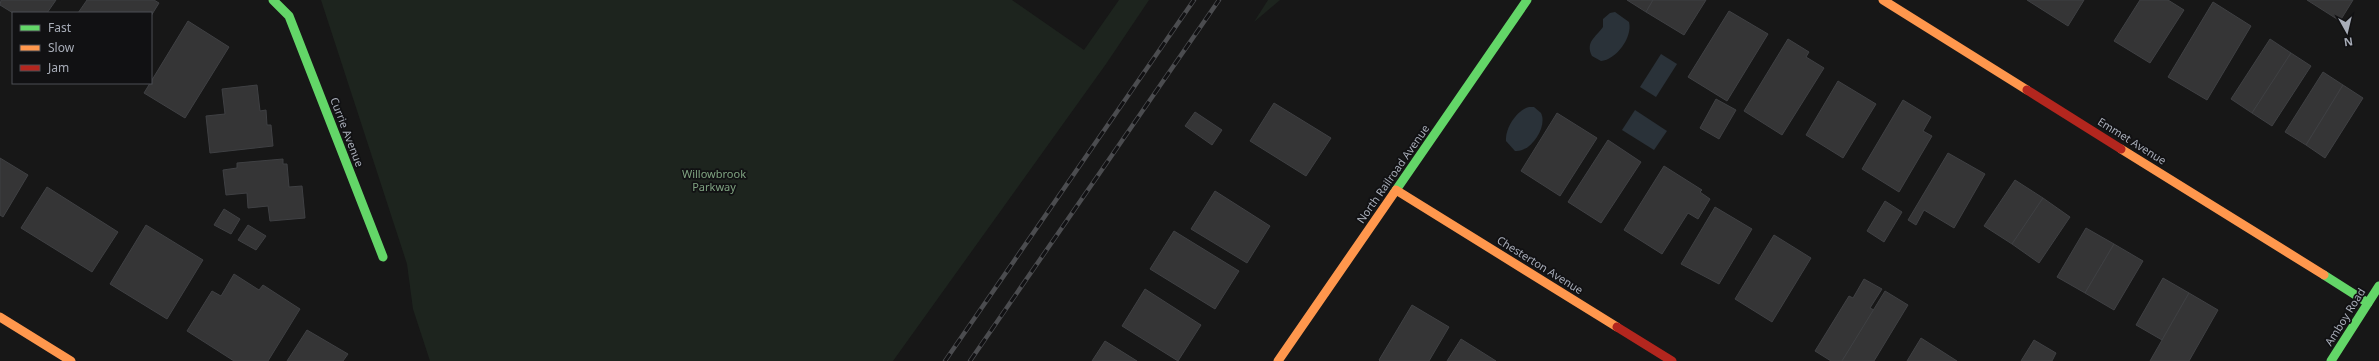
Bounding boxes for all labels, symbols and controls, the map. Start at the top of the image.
legend [12,12,152,84]
north arrow [2327,12,2367,52]
text: Fast [48,19,72,36]
text: N [2343,34,2354,50]
text: Slow [48,39,75,56]
text: Jam [47,59,69,76]
street label: Currie Avenue [327,95,368,169]
street label: Emmet Avenue [2095,113,2169,168]
street label: North Railroad Avenue [1353,121,1432,226]
park label: Willowbrook Parkway [682,166,746,194]
street label: Chesterton Avenue [1494,232,1586,297]
street label: Amboy Road [2321,285,2368,348]

